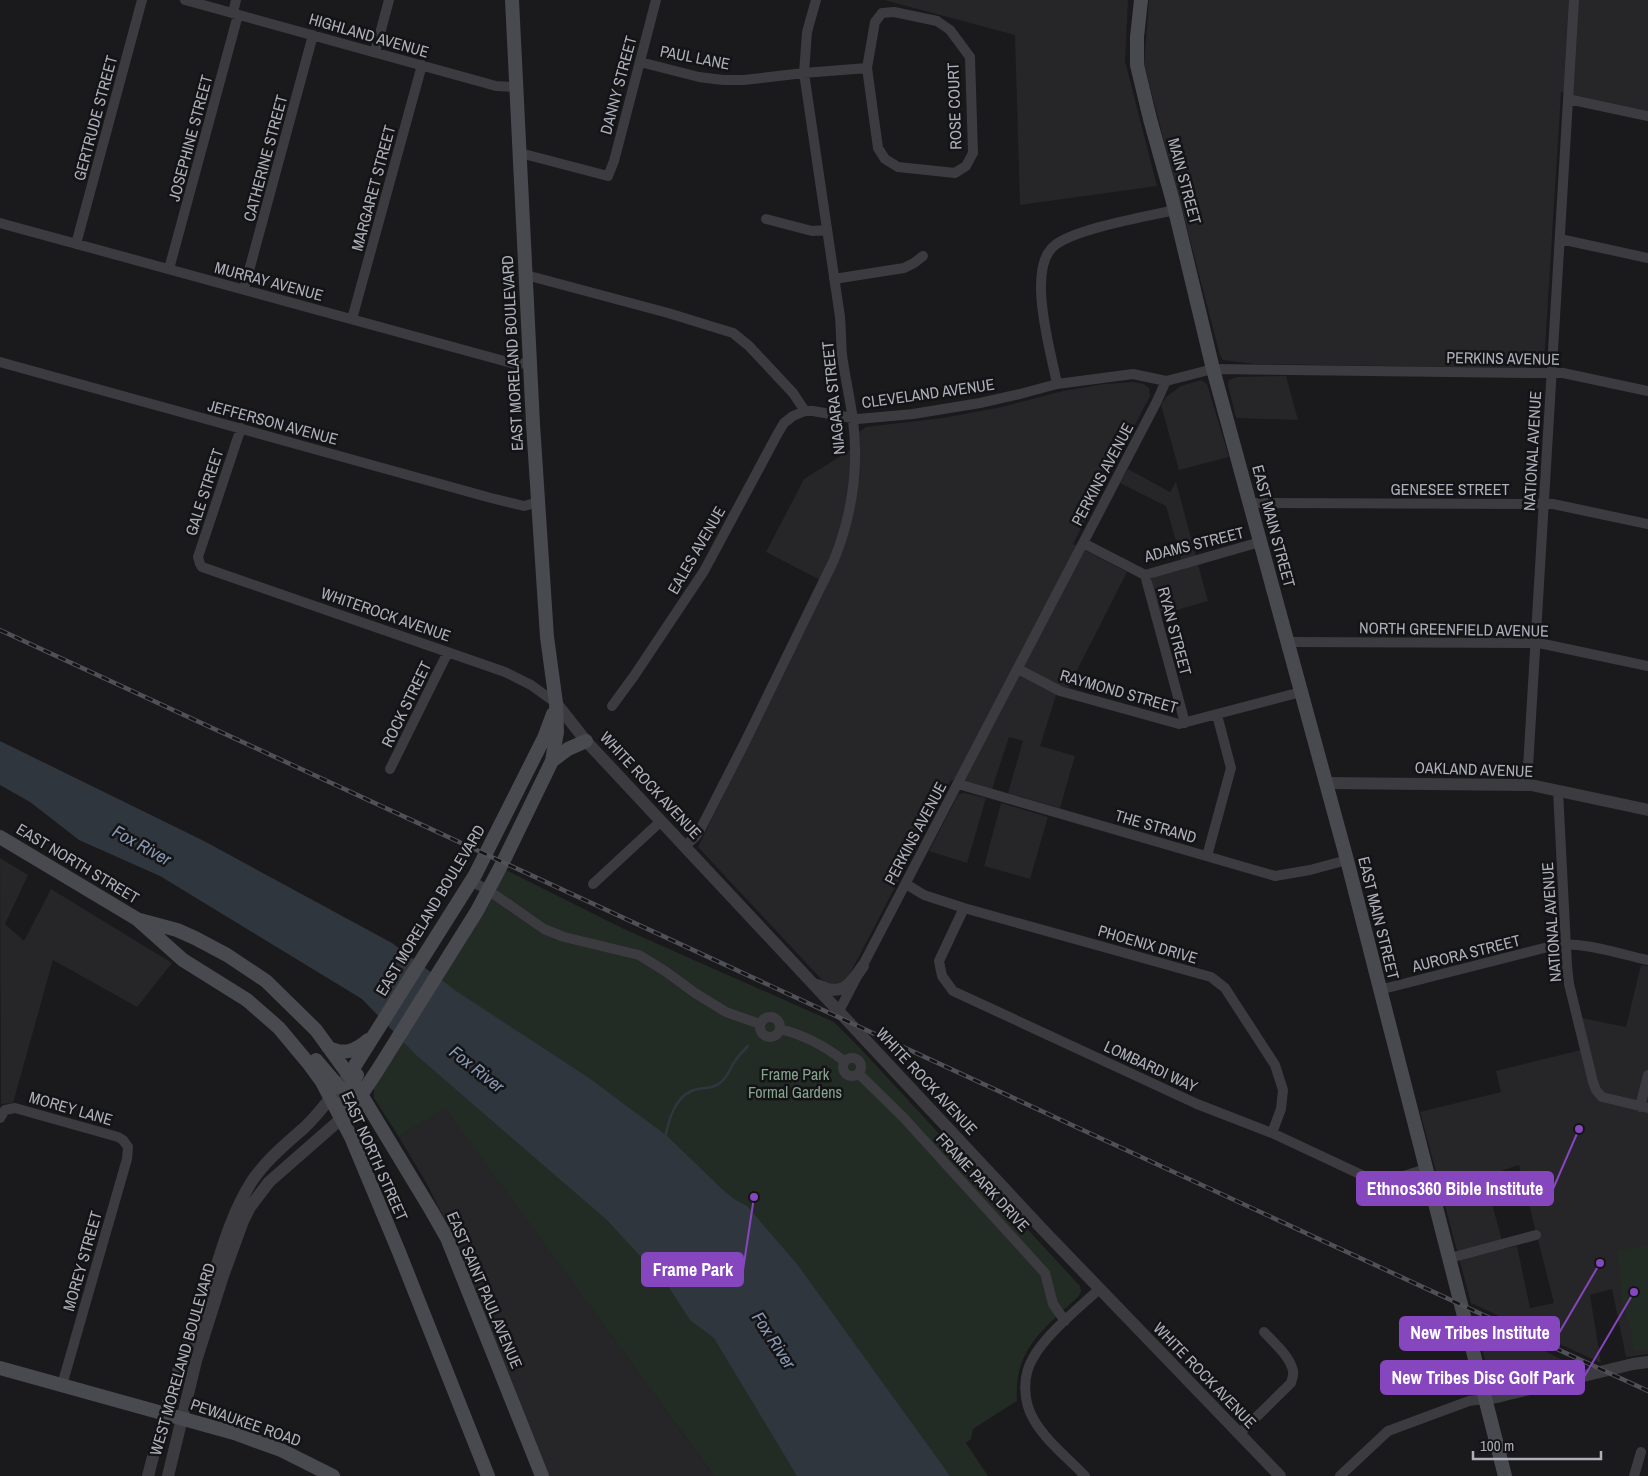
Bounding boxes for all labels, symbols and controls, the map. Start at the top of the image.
street label: HIGHLAND AVENUE [307,7,431,63]
street label: DANNY STREET [594,33,642,137]
street label: PAUL LANE [658,39,732,75]
street label: GERTRUDE STREET [68,53,122,183]
street label: ROSE COURT [941,62,967,150]
street label: JOSEPHINE STREET [163,72,217,204]
street label: CATHERINE STREET [238,92,292,224]
street label: MARGARET STREET [346,123,400,253]
street label: MAIN STREET [1163,136,1207,226]
street label: EAST MORELAND BOULEVARD [496,255,528,451]
street label: MURRAY AVENUE [212,256,326,306]
street label: NIAGARA STREET [816,340,850,456]
street label: PERKINS AVENUE [1446,346,1560,370]
street label: CLEVELAND AVENUE [860,373,996,413]
street label: NATIONAL AVENUE [1518,390,1546,512]
street label: JEFFERSON AVENUE [205,394,341,450]
street label: PERKINS AVENUE [1066,419,1138,529]
street label: GALE STREET [180,446,228,538]
street label: EAST MAIN STREET [1247,462,1301,590]
street label: GENESEE STREET [1391,478,1509,500]
street label: EALES AVENUE [662,502,730,598]
street label: ADAMS STREET [1141,521,1246,567]
street label: WHITEROCK AVENUE [318,581,454,647]
street label: RYAN STREET [1153,584,1197,678]
street label: NORTH GREENFIELD AVENUE [1359,616,1549,642]
street label: ROCK STREET [376,657,436,751]
street label: RAYMOND STREET [1058,664,1180,718]
street label: WHITE ROCK AVENUE [595,726,707,844]
street label: OAKLAND AVENUE [1414,756,1534,782]
street label: PERKINS AVENUE [879,778,951,888]
street label: THE STRAND [1113,804,1199,848]
street label: EAST NORTH STREET [13,818,143,908]
water label: Fox River [108,819,177,872]
street label: EAST MORELAND BOULEVARD [370,820,490,1000]
street label: EAST MAIN STREET [1353,854,1405,982]
street label: NATIONAL AVENUE [1536,861,1566,983]
street label: PHOENIX DRIVE [1096,919,1200,969]
street label: AURORA STREET [1409,929,1522,977]
street label: WHITE ROCK AVENUE [871,1022,983,1140]
street label: LOMBARDI WAY [1101,1035,1201,1097]
water label: Fox River [444,1040,511,1099]
park label: Frame Park Formal Gardens [748,1063,842,1103]
street label: MOREY LANE [27,1086,115,1130]
street label: EAST NORTH STREET [337,1088,413,1224]
street label: FRAME PARK DRIVE [931,1128,1035,1236]
callout: Ethnos360 Bible Institute [1357,1172,1553,1205]
text: Ethnos360 Bible Institute [1367,1176,1543,1201]
street label: MOREY STREET [57,1208,107,1314]
street label: EAST SAINT PAUL AVENUE [442,1208,528,1372]
callout: Frame Park [642,1253,743,1286]
text: Frame Park [653,1257,734,1282]
street label: WEST MORELAND BOULEVARD [144,1260,220,1458]
water label: Fox River [746,1307,802,1374]
street label: WHITE ROCK AVENUE [1149,1317,1261,1433]
callout: New Tribes Institute [1400,1317,1559,1350]
text: New Tribes Institute [1410,1320,1550,1345]
callout: New Tribes Disc Golf Park [1381,1361,1584,1394]
text: New Tribes Disc Golf Park [1392,1365,1575,1390]
street label: PEWAUKEE ROAD [188,1393,304,1451]
scale bar [1473,1428,1600,1460]
text: 100 m [1480,1435,1514,1456]

